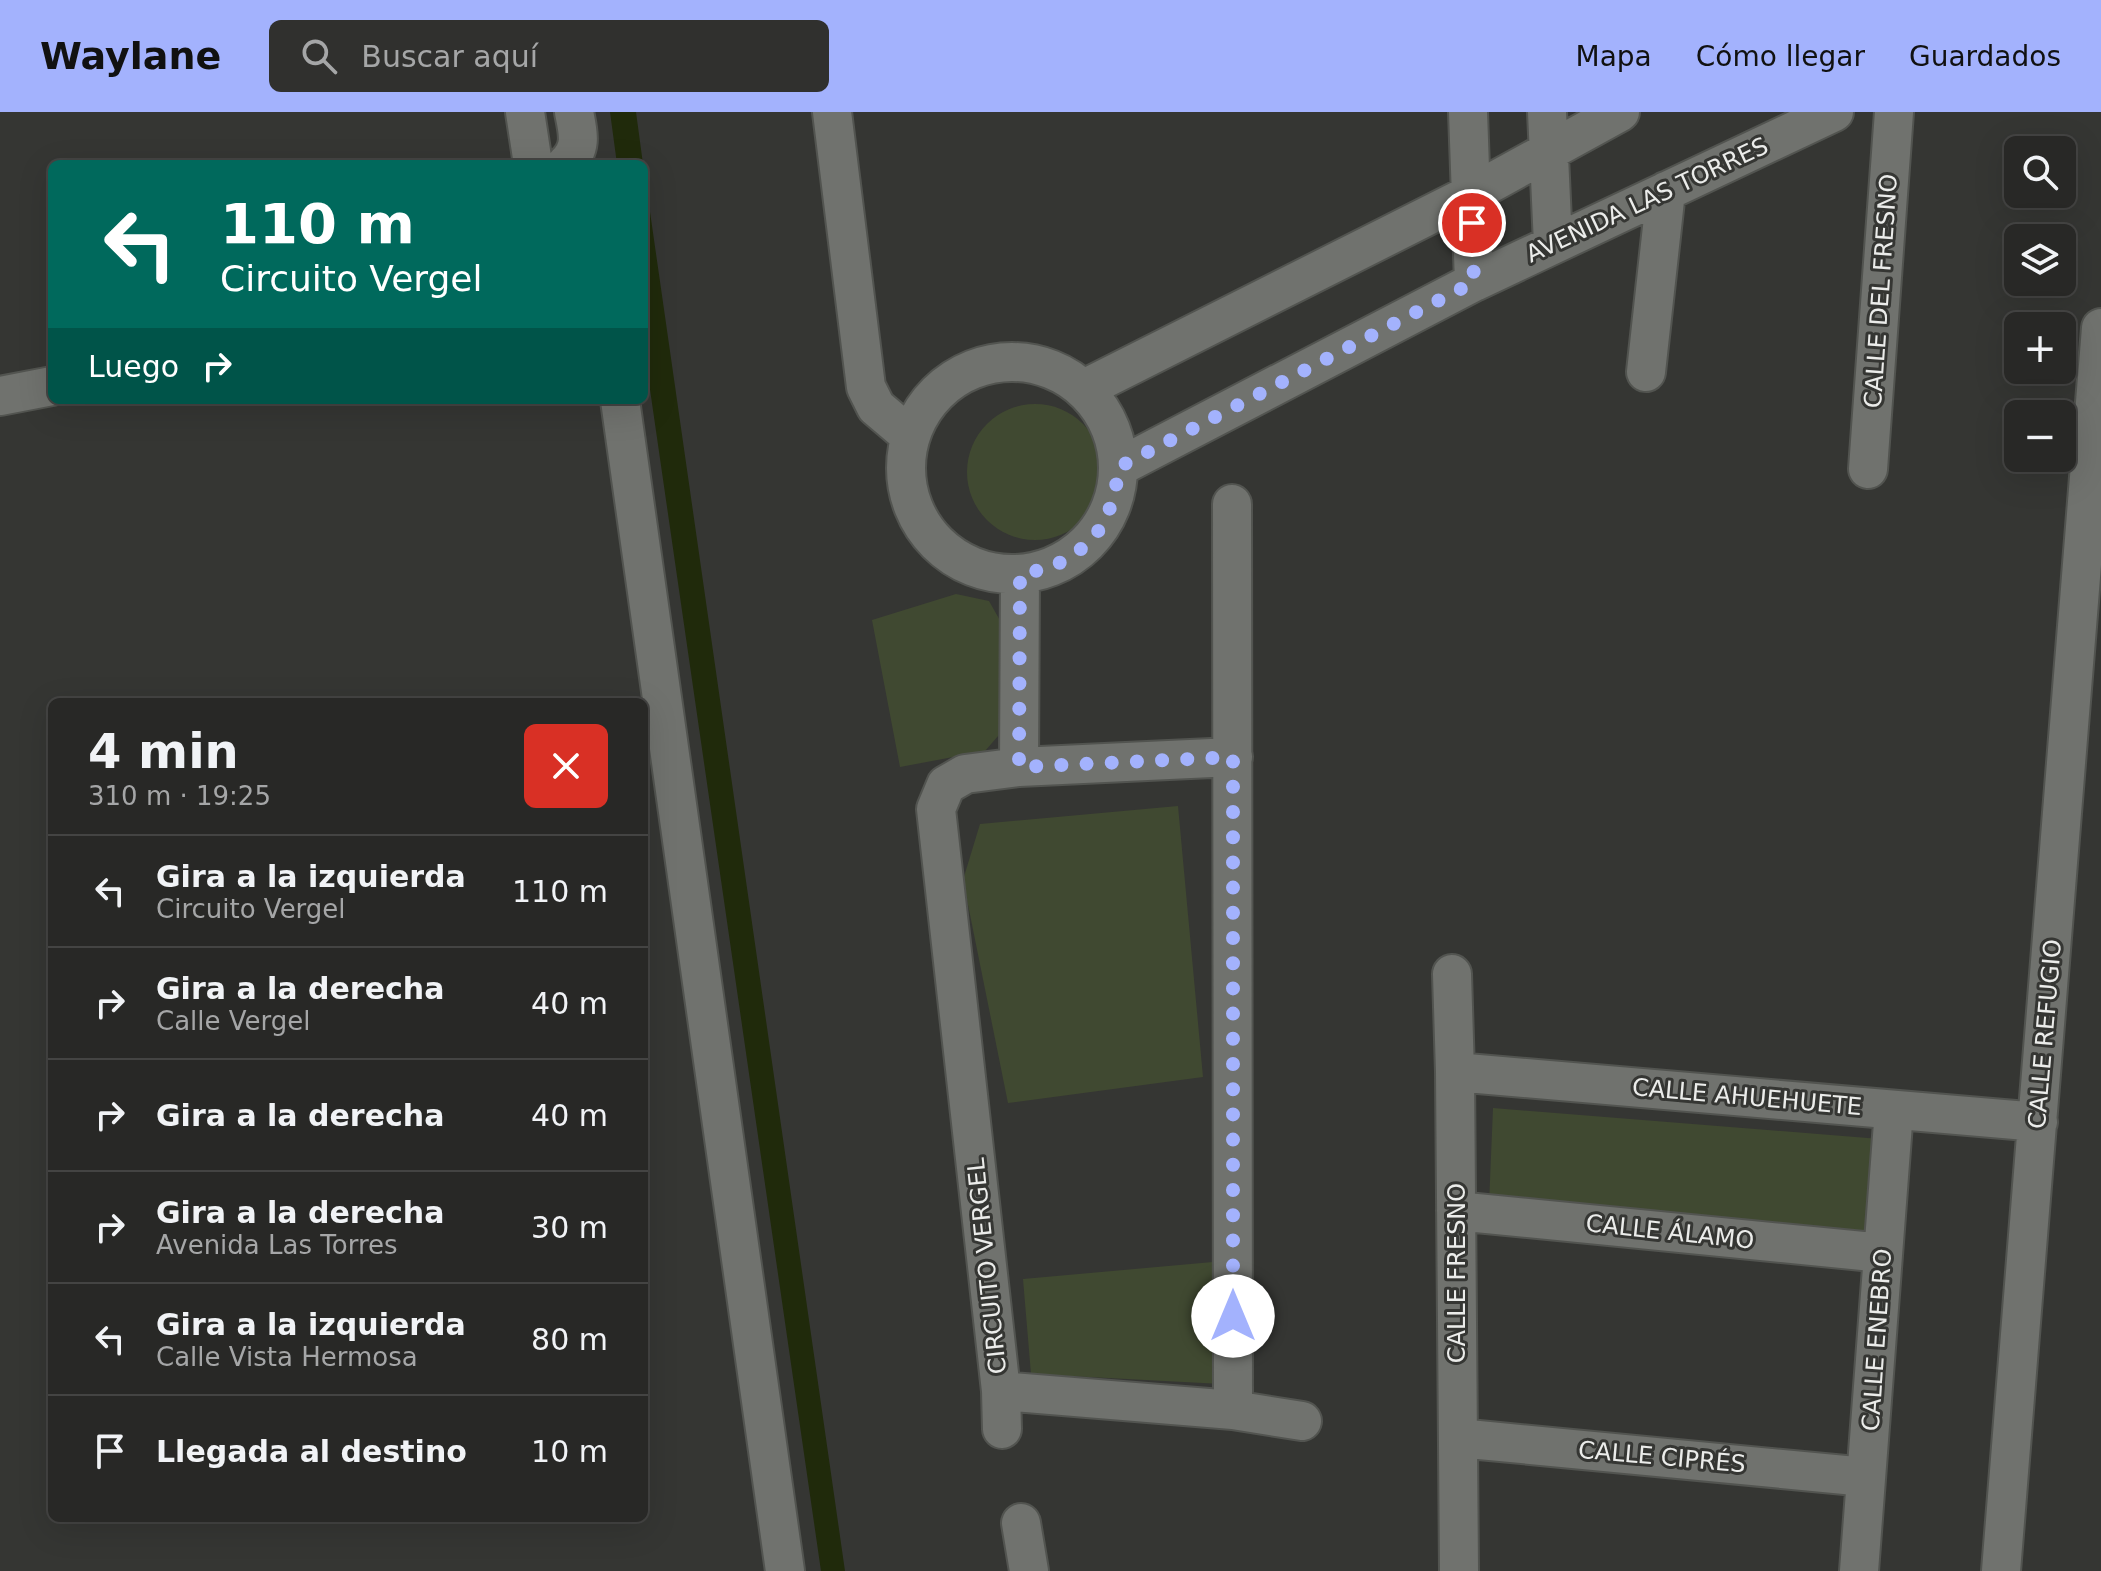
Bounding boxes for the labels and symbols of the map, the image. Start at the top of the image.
street label: AVENIDA LAS TORRES [1521,132,1773,268]
street label: CALLE DEL FRESNO [1859,173,1903,409]
pin [1438,189,1506,257]
street label: CALLE REFUGIO [2023,938,2067,1130]
street label: CALLE AHUEHUETE [1631,1073,1863,1121]
street label: CIRCUITO VERGEL [962,1156,1012,1376]
street label: CALLE FRESNO [1443,1183,1471,1363]
street label: CALLE ÁLAMO [1584,1208,1756,1255]
street label: CALLE ENEBRO [1857,1248,1897,1432]
position arrow [1191,1274,1275,1358]
street label: CALLE CIPRÉS [1577,1435,1747,1478]

